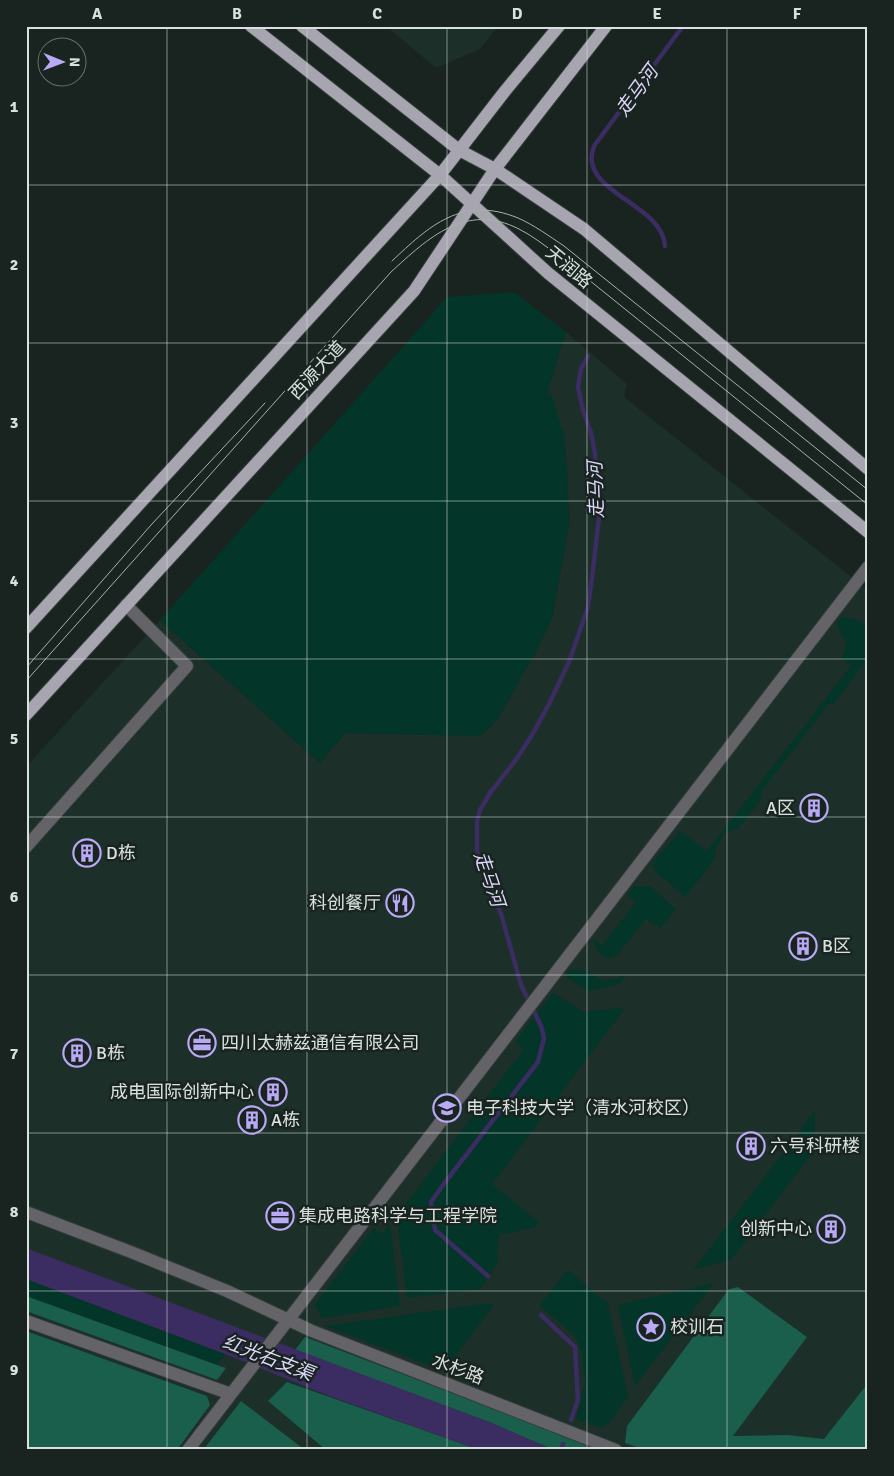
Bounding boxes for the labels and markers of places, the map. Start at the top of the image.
building icon: A区 [799,793,829,823]
place label: A区 [766,797,795,819]
building icon: D栋 [72,838,102,868]
place label: D栋 [106,842,136,864]
restaurant icon: 科创餐厅 [385,888,415,918]
place label: 科创餐厅 [309,892,381,914]
building icon: B区 [788,931,818,961]
place label: B区 [822,935,851,957]
office icon: 四川太赫兹通信有限公司 [187,1028,217,1058]
place label: 四川太赫兹通信有限公司 [221,1032,419,1054]
building icon: B栋 [62,1038,92,1068]
place label: B栋 [96,1042,125,1064]
building icon: 成电国际创新中心 [258,1077,288,1107]
place label: 成电国际创新中心 [110,1081,254,1103]
school or university icon: 电子科技大学（清水河校区） [432,1093,462,1123]
place label: 电子科技大学（清水河校区） [466,1097,700,1119]
building icon: A栋 [237,1105,267,1135]
place label: A栋 [271,1109,300,1131]
building icon: 六号科研楼 [736,1131,766,1161]
place label: 六号科研楼 [770,1135,860,1157]
office icon: 集成电路科学与工程学院 [265,1201,295,1231]
place label: 集成电路科学与工程学院 [299,1205,497,1227]
building icon: 创新中心 [816,1214,846,1244]
place label: 创新中心 [740,1218,812,1240]
place icon: 校训石 [636,1312,666,1342]
place label: 校训石 [670,1316,724,1338]

